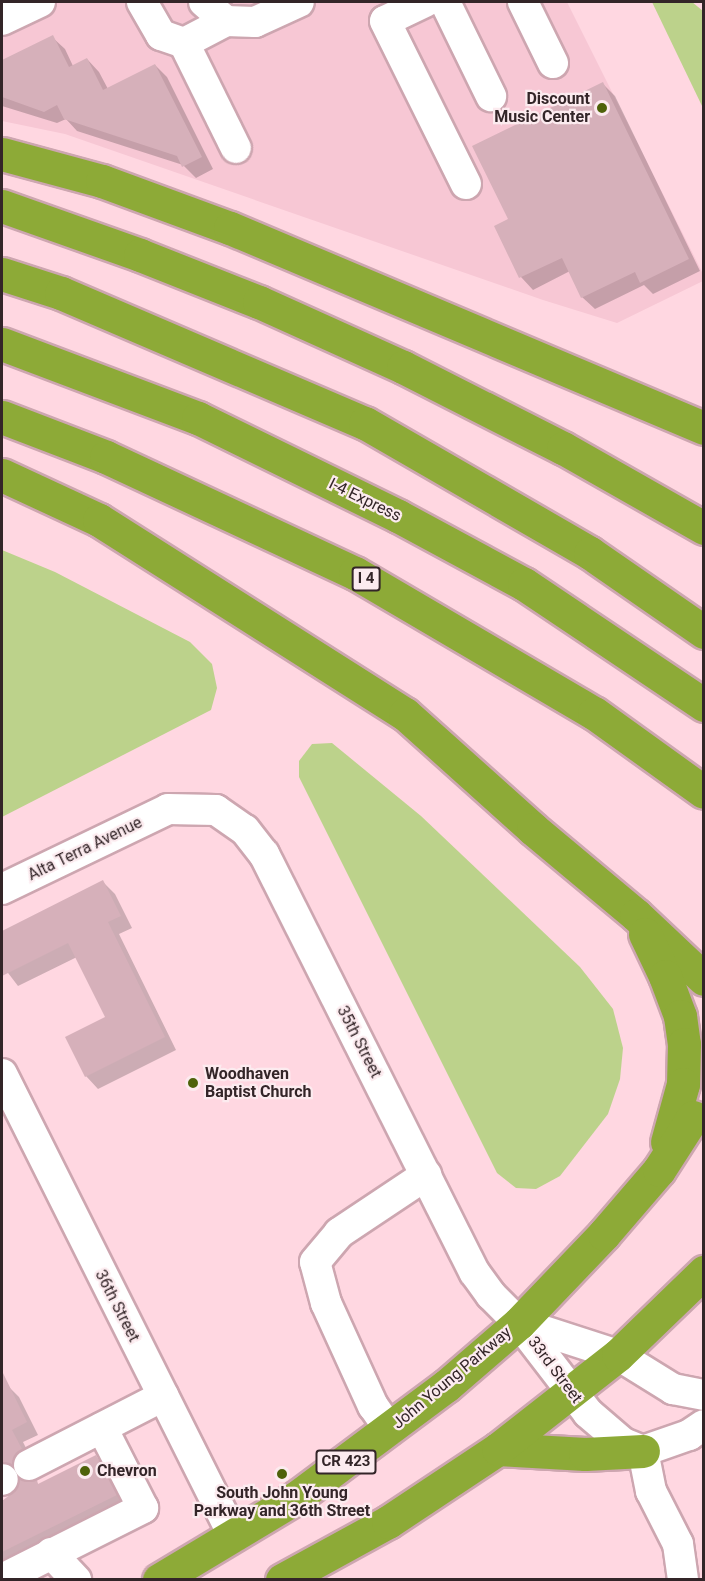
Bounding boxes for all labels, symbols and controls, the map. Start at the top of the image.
place label: Discount Music Center [494,89,590,127]
marker: Discount Music Center [595,101,609,115]
street label: I-4 Express [326,474,404,526]
road number: I 4 [351,567,381,591]
street label: Alta Terra Avenue [25,813,145,885]
street label: 35th Street [333,1003,385,1081]
place label: Woodhaven Baptist Church [205,1064,311,1102]
marker: Woodhaven Baptist Church [186,1076,200,1090]
street label: 36th Street [91,1267,143,1345]
street label: John Young Parkway [389,1323,515,1433]
street label: 33rd Street [524,1333,586,1407]
road number: CR 423 [314,1450,378,1474]
place label: Chevron [97,1461,157,1481]
marker: Chevron [78,1464,92,1478]
marker: South John Young Parkway and 36th Street [275,1467,289,1481]
place label: South John Young Parkway and 36th Street [194,1483,370,1521]

